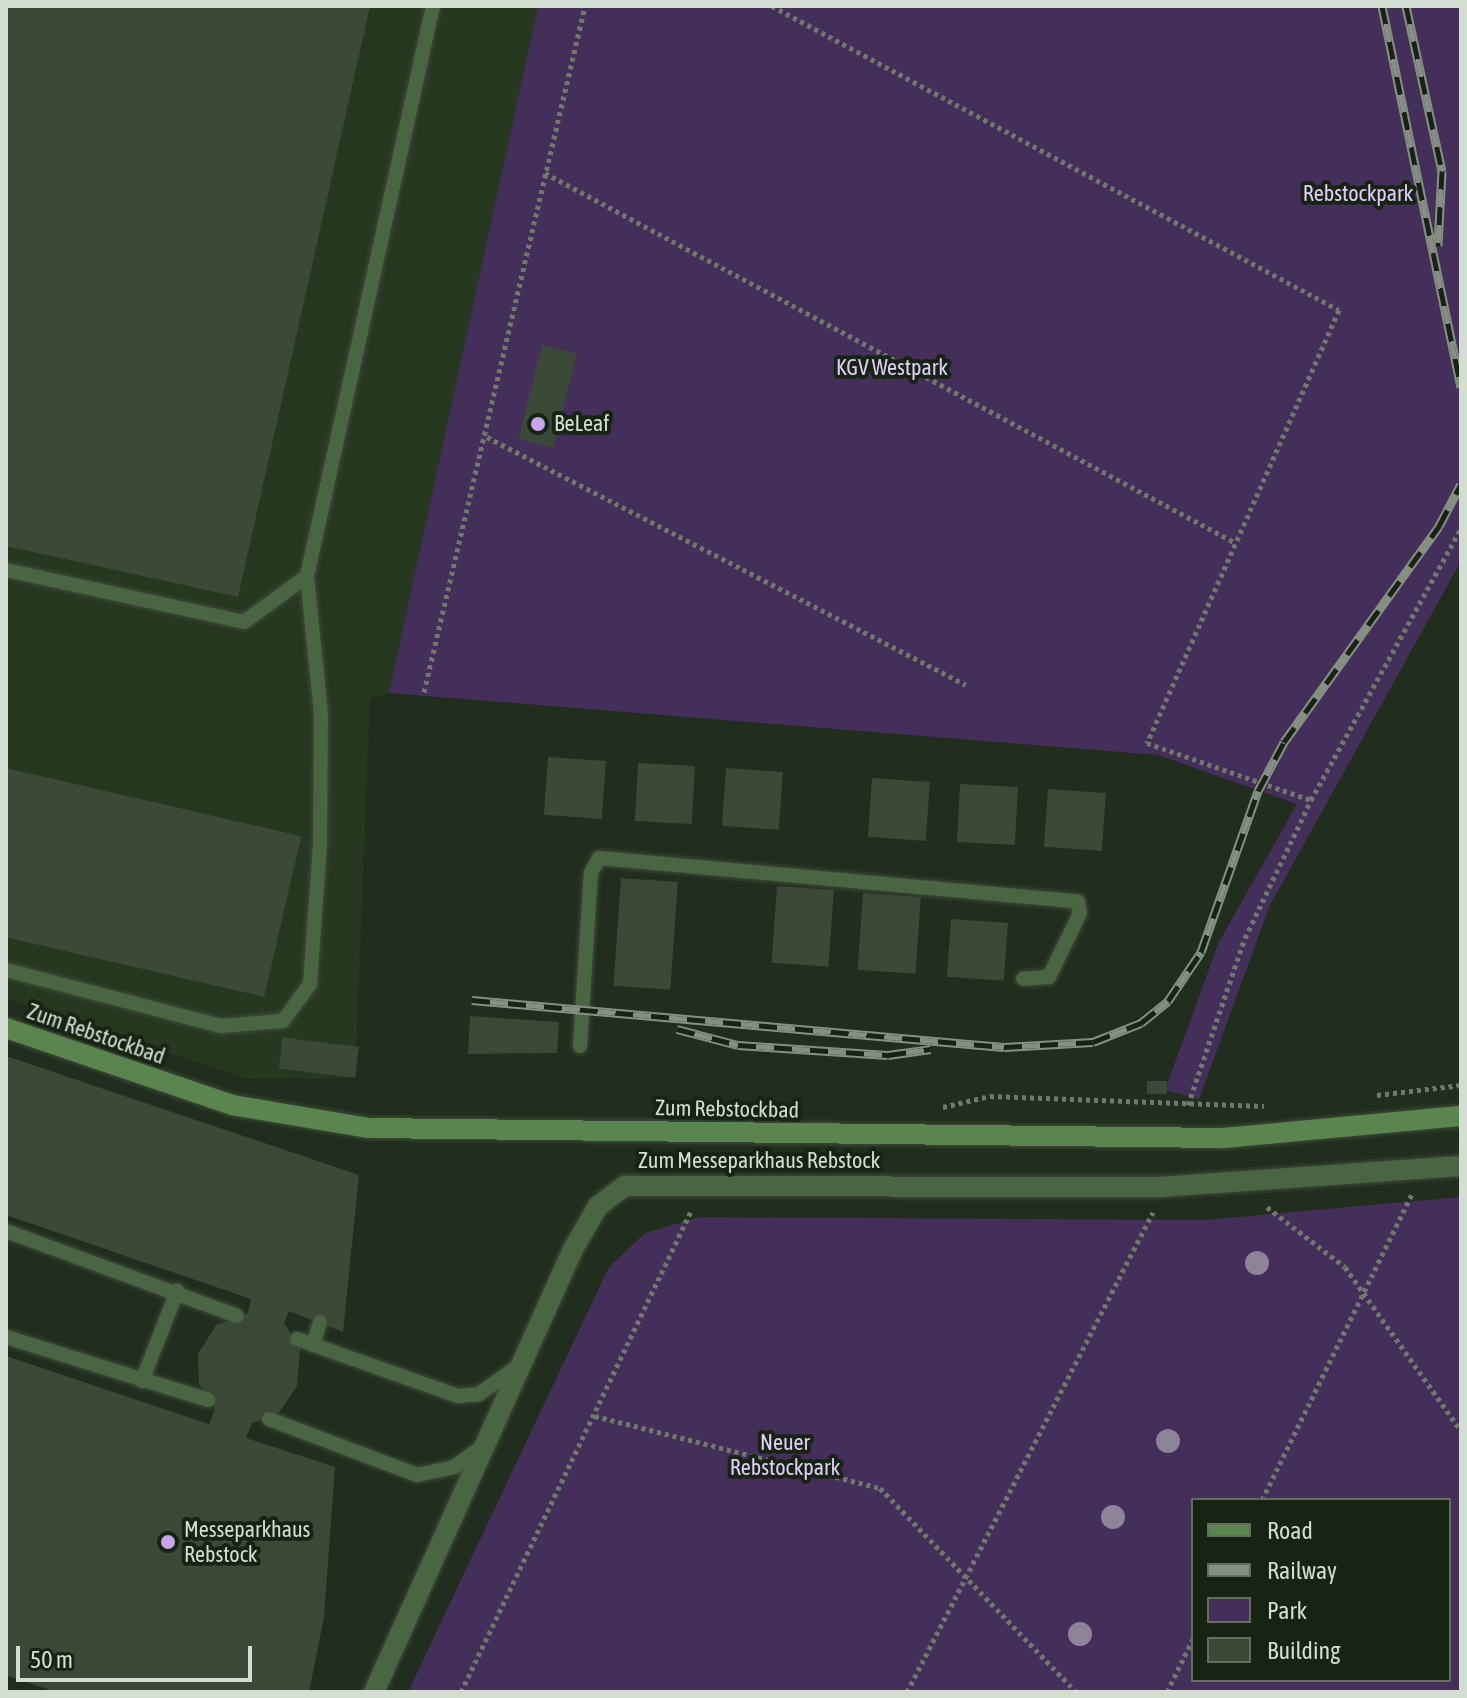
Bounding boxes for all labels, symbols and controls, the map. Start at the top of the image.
park label: Rebstockpark [1303,181,1413,207]
park label: KGV Westpark [836,355,948,381]
place label: BeLeaf [554,411,609,437]
marker: BeLeaf [529,415,547,433]
street label: Zum Rebstockbad [24,998,168,1070]
street label: Zum Rebstockbad [655,1095,799,1123]
street label: Zum Messeparkhaus Rebstock [638,1148,880,1174]
park label: Neuer Rebstockpark [730,1429,840,1480]
legend [1191,1498,1451,1682]
place label: Messeparkhaus Rebstock [184,1516,310,1568]
text: Road [1267,1517,1313,1544]
marker: Messeparkhaus Rebstock [159,1533,177,1551]
text: Railway [1267,1557,1337,1584]
text: Park [1267,1597,1307,1624]
scale bar [20,1630,256,1680]
text: Building [1267,1637,1340,1664]
text: 50 m [30,1646,73,1673]

